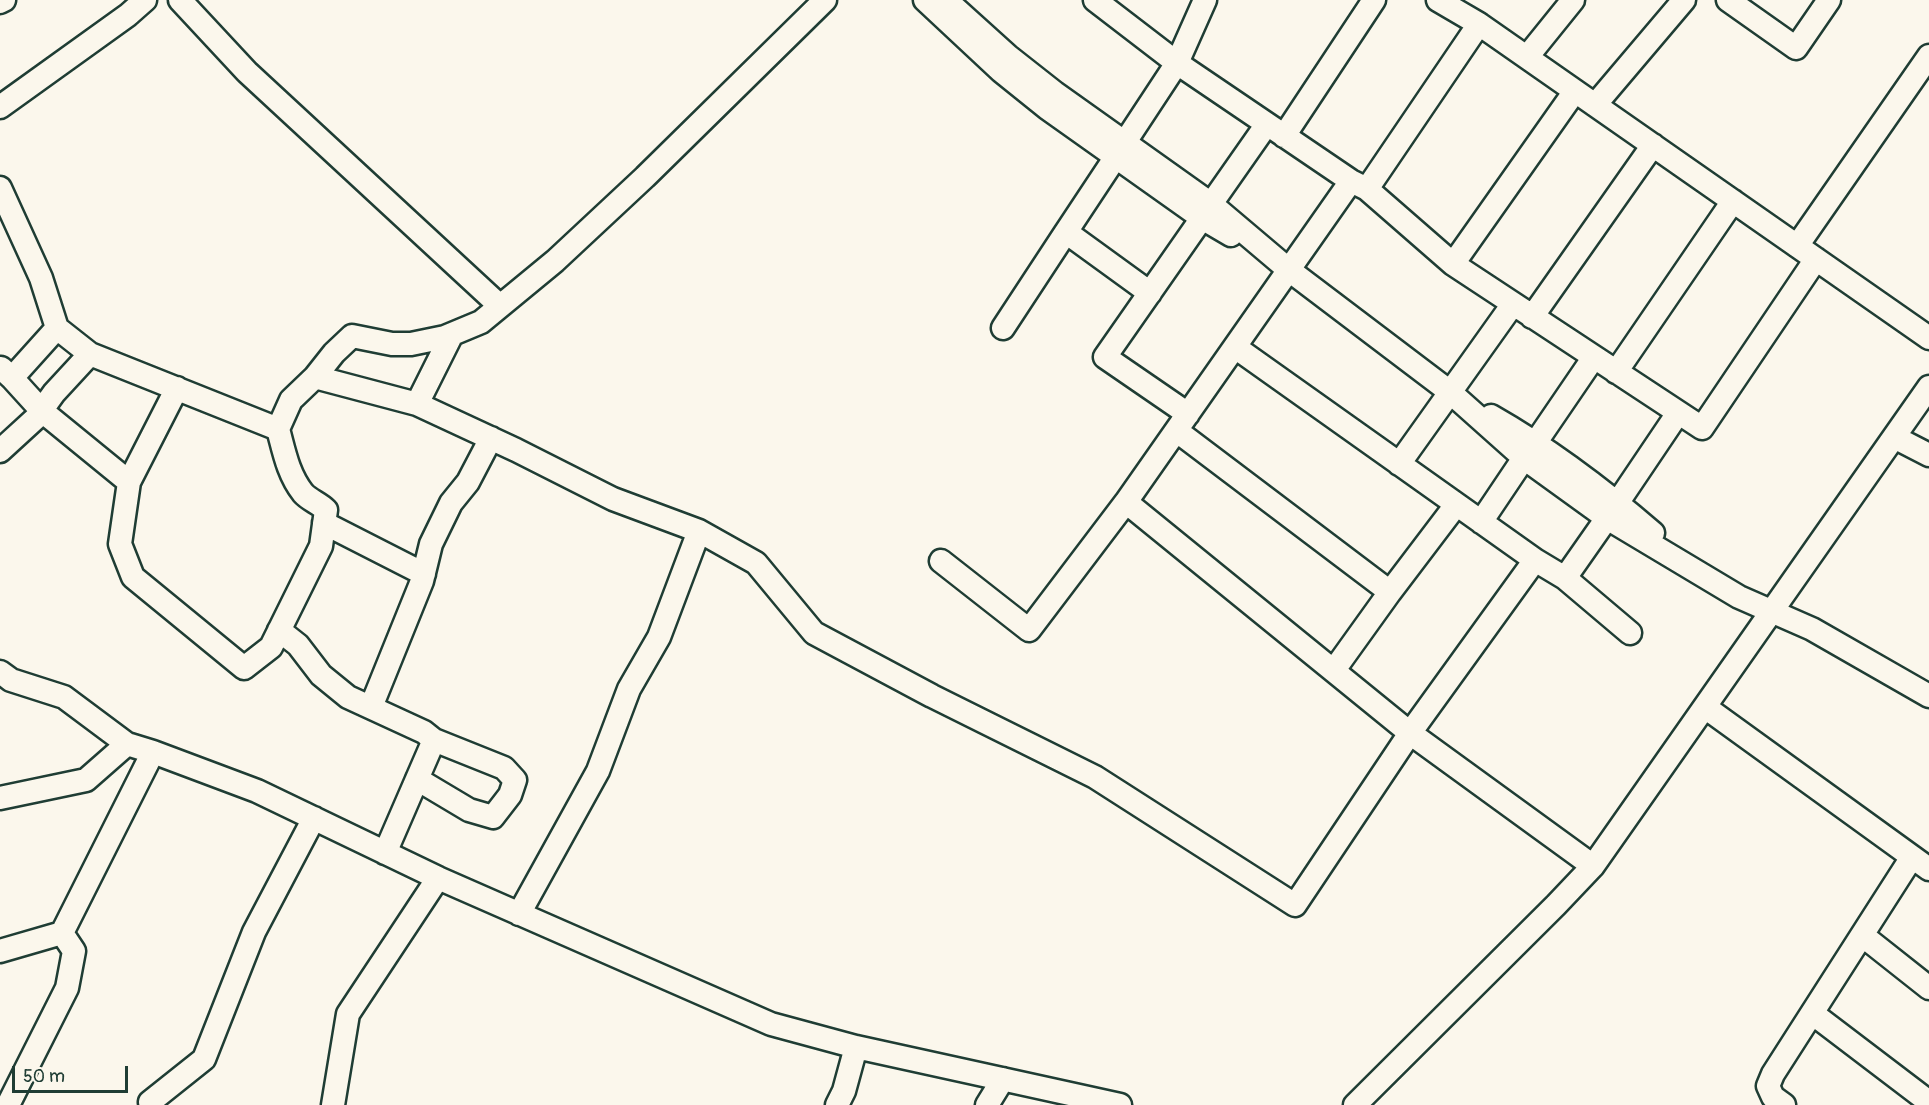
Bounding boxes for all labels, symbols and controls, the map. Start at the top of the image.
scale bar [15,1054,130,1092]
text: 50 m [23,1065,65,1088]

